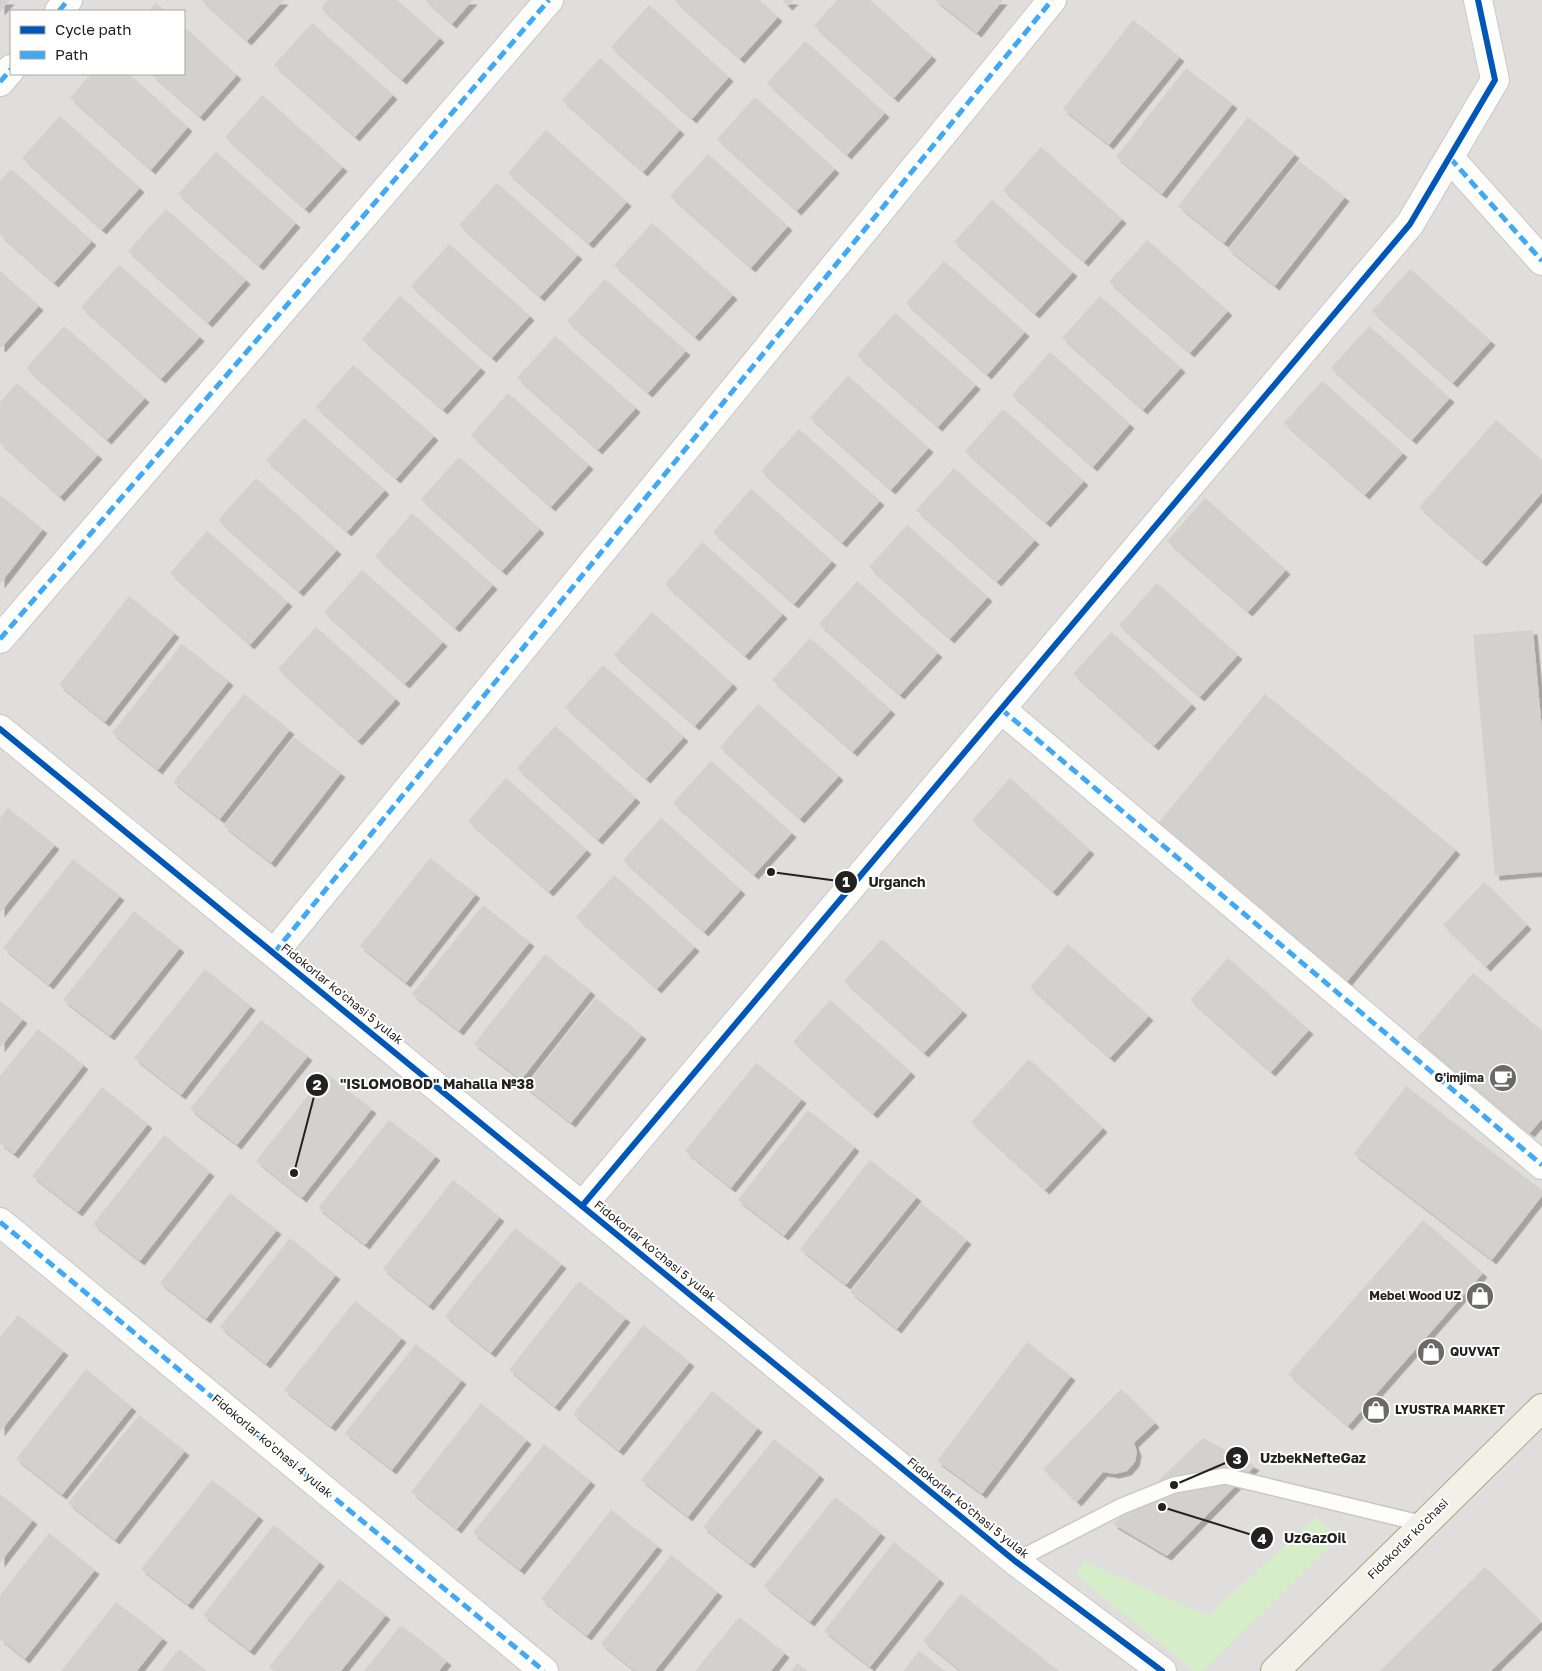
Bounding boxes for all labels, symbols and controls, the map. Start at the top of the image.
legend [10,10,185,75]
text: Cycle path [55,20,131,38]
text: Path [55,45,88,63]
callout: Urganch [833,867,935,896]
text: 1 [842,872,850,890]
text: Urganch [868,873,926,890]
street label: Fidokorlar ko'chasi 5 yulak [278,940,406,1048]
cafe icon: G'imjima [1488,1063,1518,1093]
callout: "ISLOMOBOD" Mahalla №38 [305,1070,544,1099]
place label: G'imjima [1434,1070,1484,1085]
text: 2 [312,1075,322,1093]
text: "ISLOMOBOD" Mahalla №38 [340,1075,534,1092]
street label: Fidokorlar ko'chasi 5 yulak [591,1197,719,1305]
shop icon: Mebel Wood UZ [1465,1281,1495,1311]
place label: Mebel Wood UZ [1369,1288,1461,1303]
shop icon: QUVVAT [1416,1337,1446,1367]
place label: QUVVAT [1450,1344,1500,1359]
street label: Fidokorlar ko'chasi 4 yulak [209,1391,336,1501]
shop icon: LYUSTRA MARKET [1361,1395,1391,1425]
place label: LYUSTRA MARKET [1395,1402,1505,1417]
callout: UzbekNefteGaz [1225,1444,1376,1473]
text: 3 [1232,1449,1242,1467]
text: UzbekNefteGaz [1260,1449,1366,1466]
street label: Fidokorlar ko'chasi 5 yulak [904,1454,1032,1562]
street label: Fidokorlar ko'chasi [1364,1495,1451,1582]
callout: UzGazOil [1249,1524,1356,1553]
text: 4 [1257,1529,1267,1547]
text: UzGazOil [1284,1529,1346,1546]

